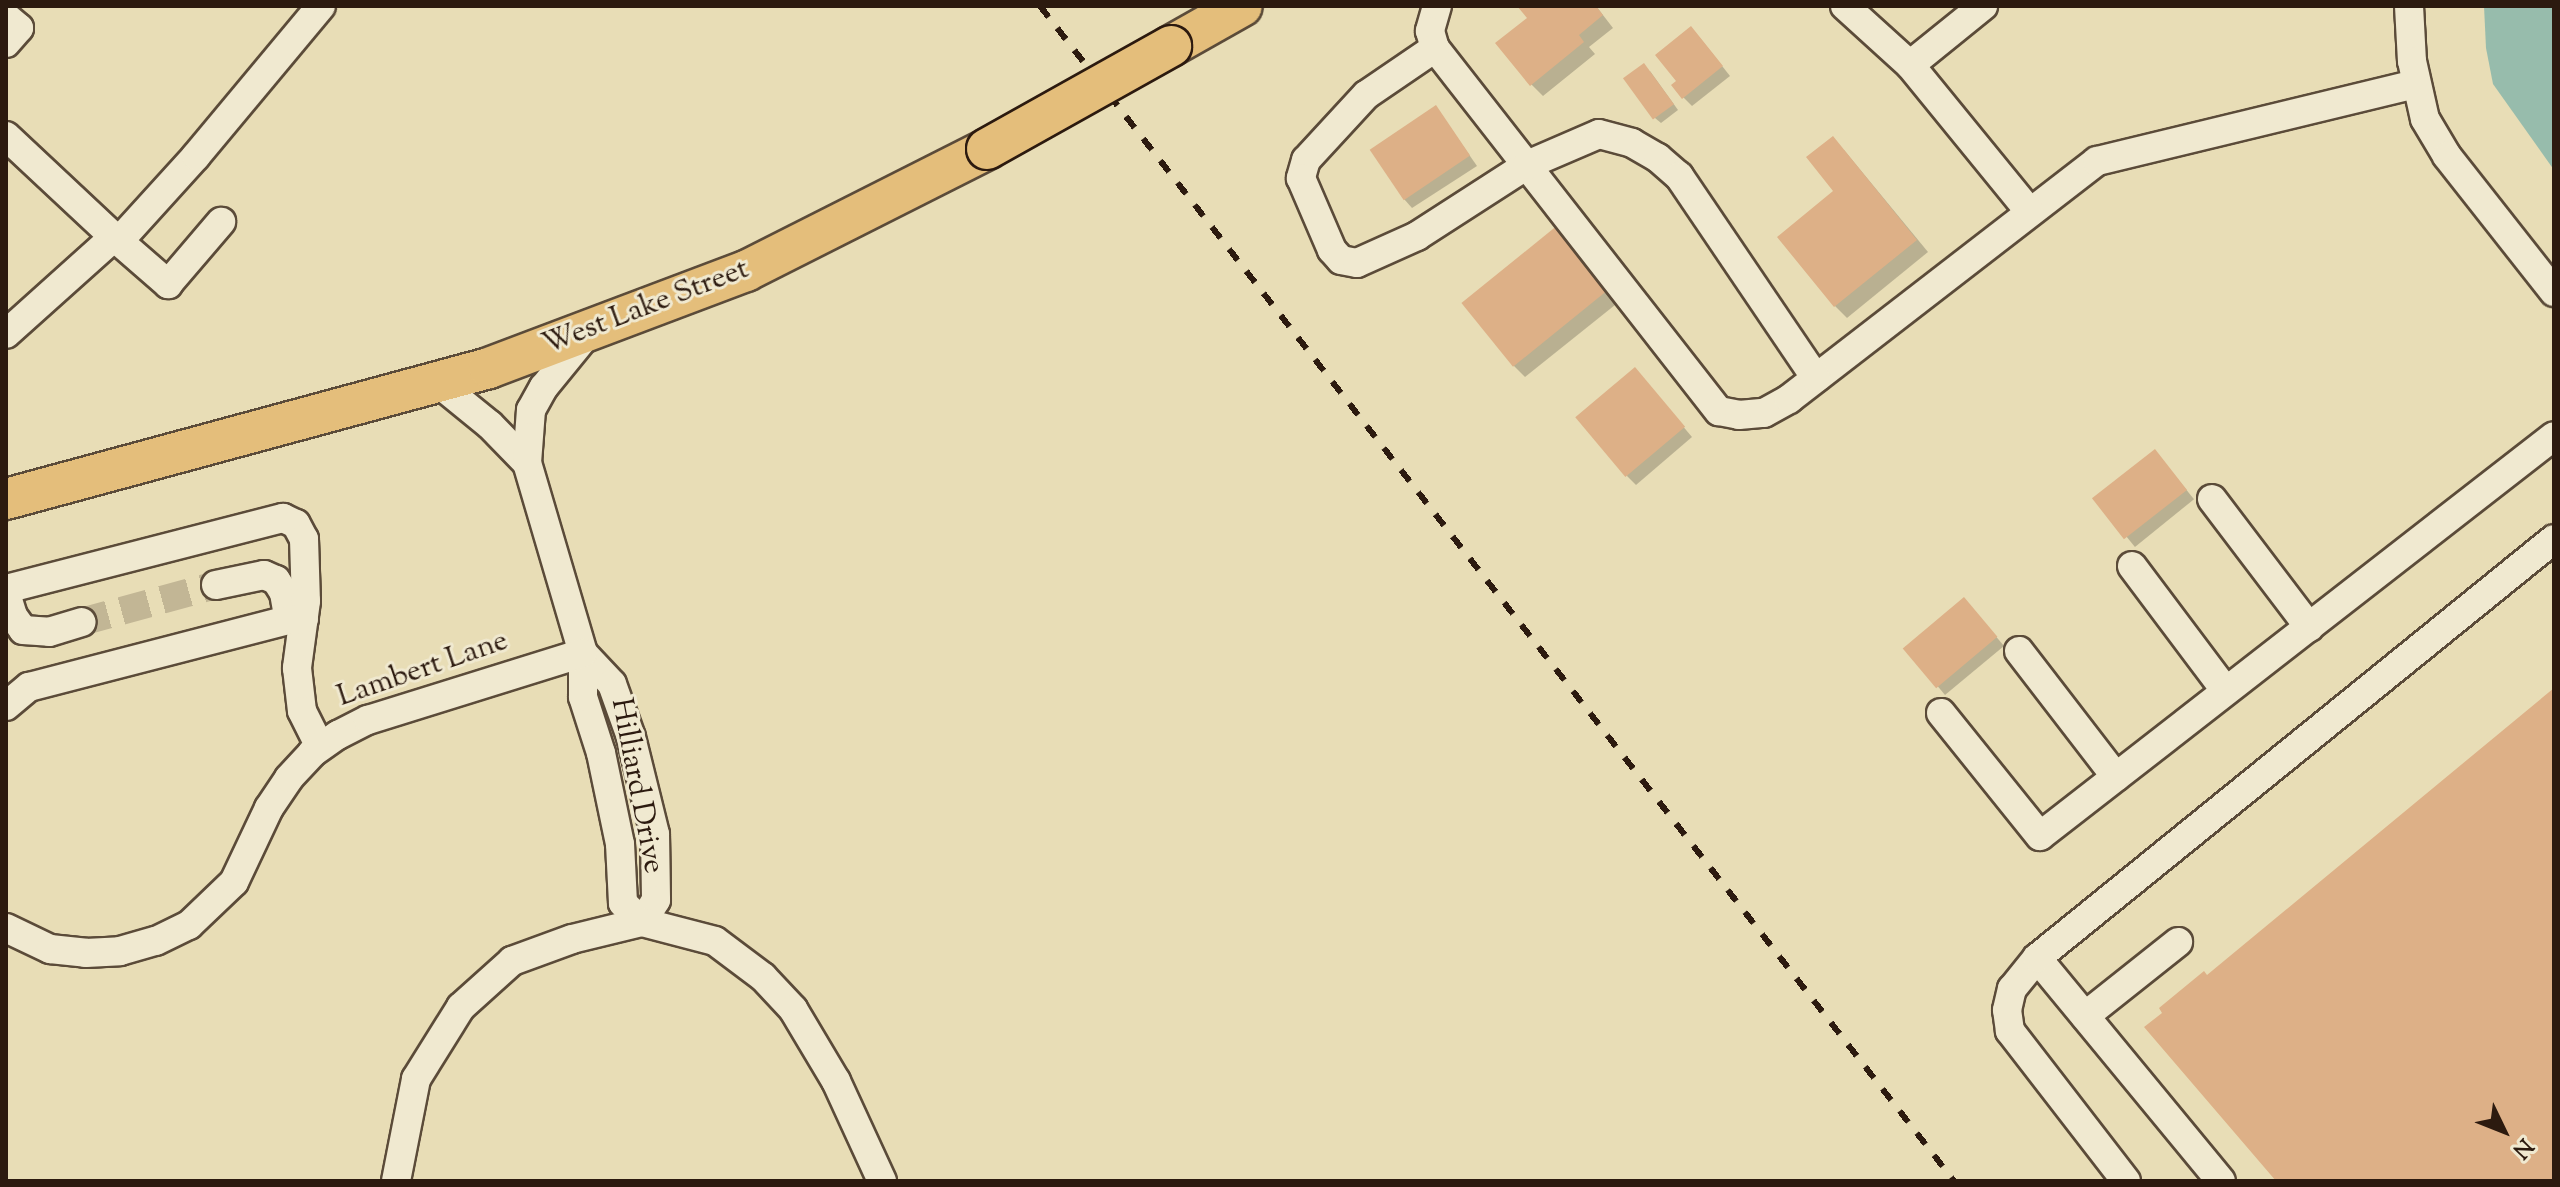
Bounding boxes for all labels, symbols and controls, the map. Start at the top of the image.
street label: West Lake Street [538,252,754,364]
street label: Lambert Lane [333,624,513,716]
street label: Hilliard Drive [601,695,671,877]
north arrow [2464,1091,2544,1171]
text: N [2504,1130,2539,1165]

